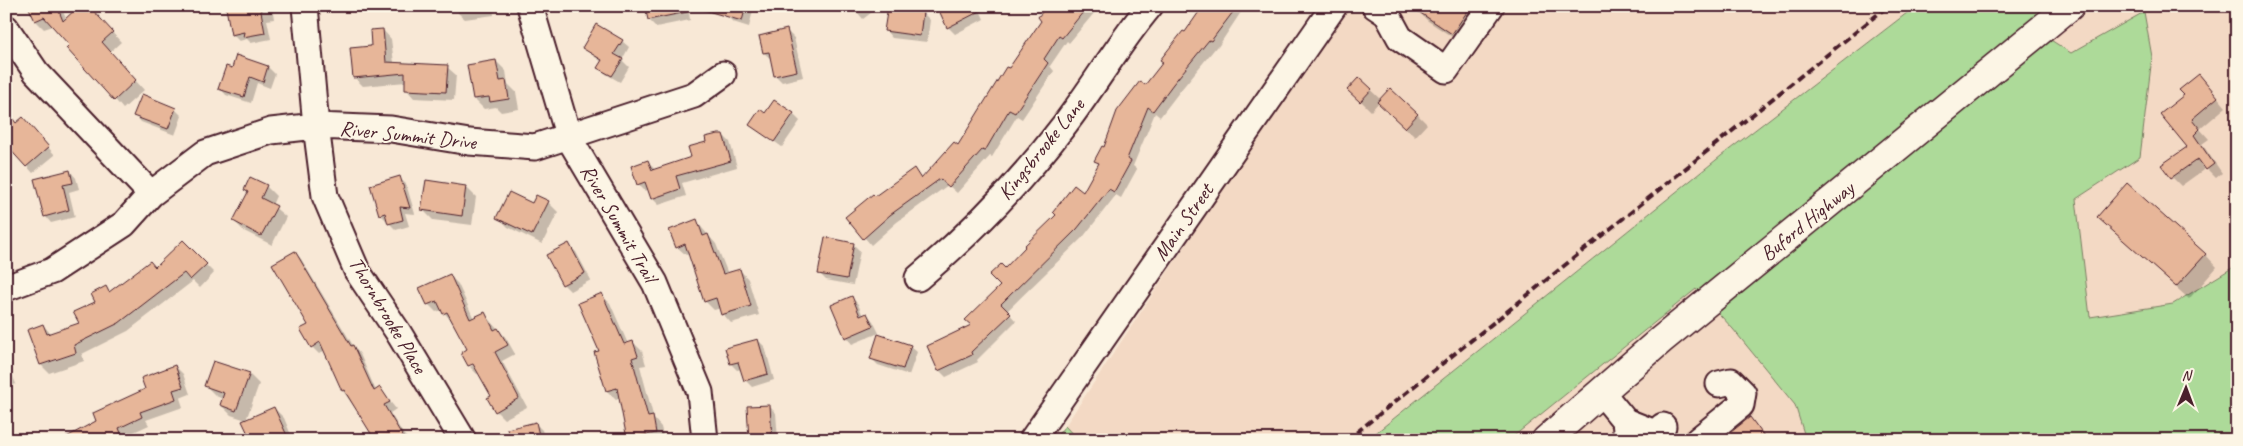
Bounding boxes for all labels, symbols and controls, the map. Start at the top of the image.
street label: Kingsbrooke Lane [992,92,1091,205]
street label: River Summit Drive [339,115,478,155]
street label: River Summit Trail [575,160,665,289]
street label: Buford Highway [1755,174,1860,267]
street label: Main Street [1147,177,1220,266]
street label: Thornbrooke Place [343,252,434,379]
north arrow [2160,364,2210,414]
text: N [2182,367,2193,384]

